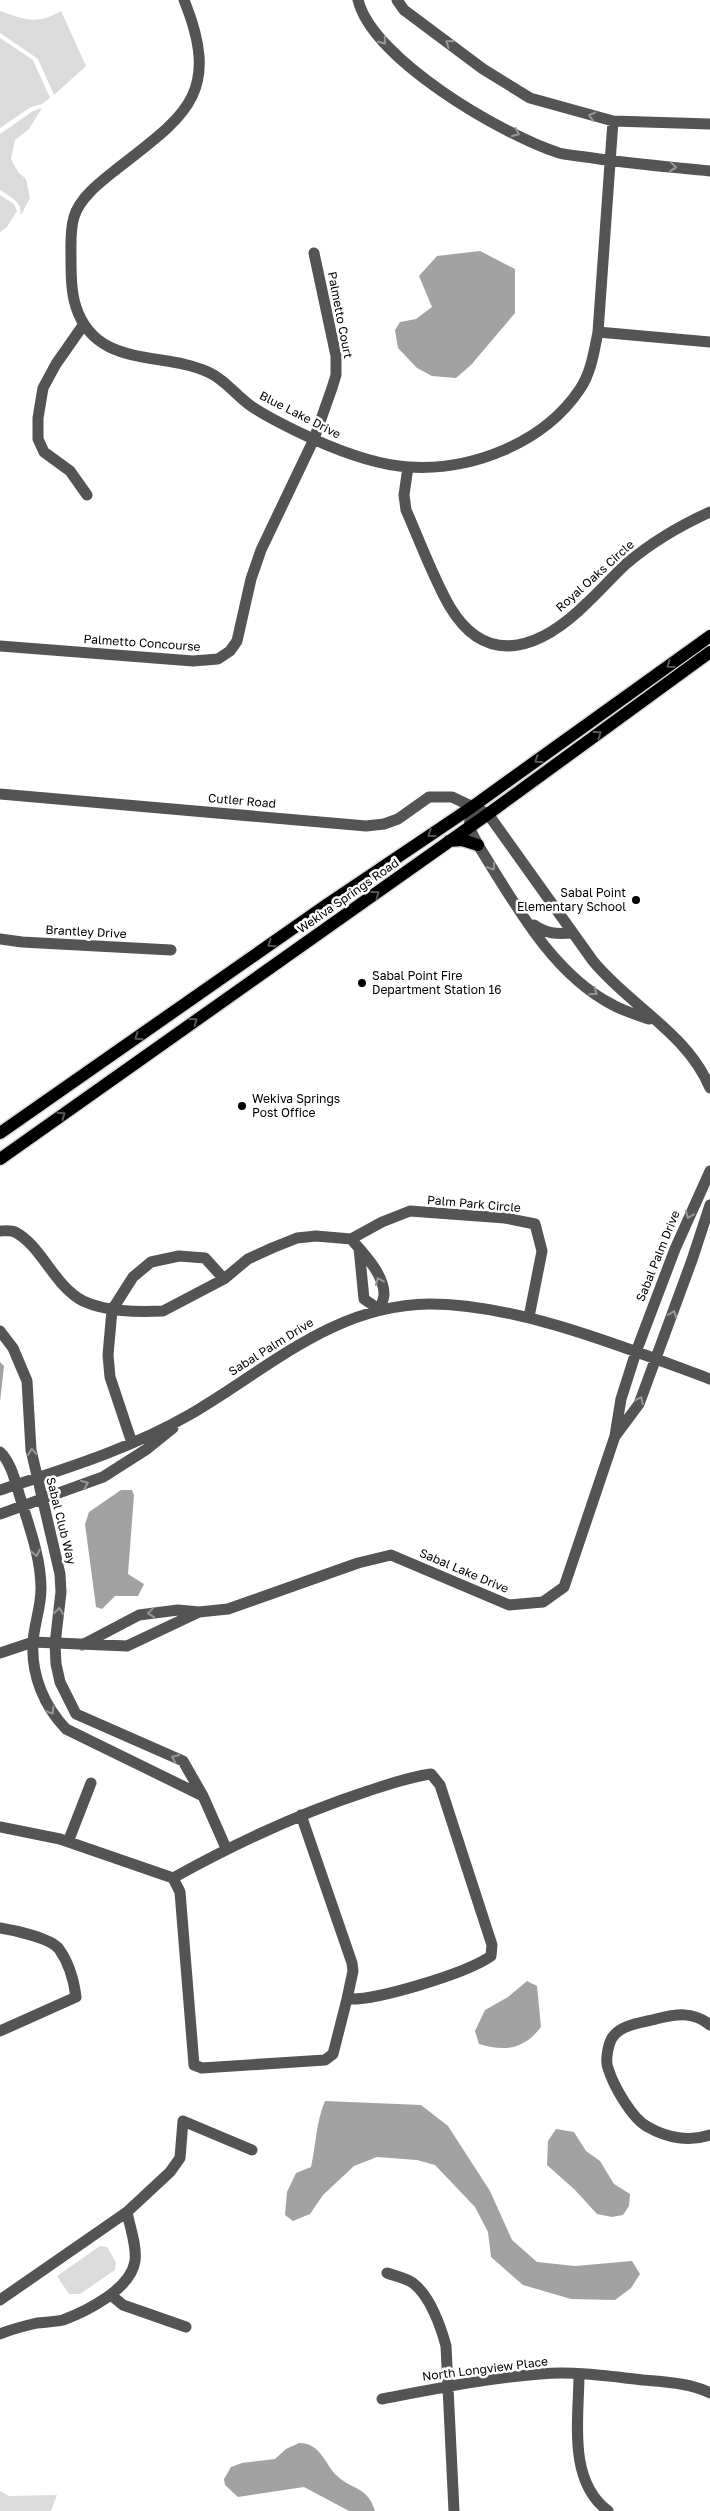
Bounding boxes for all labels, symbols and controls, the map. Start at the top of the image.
one-way arrow [378,35,386,44]
one-way arrow [445,40,455,49]
one-way arrow [588,111,597,121]
one-way arrow [511,127,520,138]
one-way arrow [669,161,677,172]
street label: Palmetto Court [325,270,356,360]
street label: Blue Lake Drive [257,388,343,441]
street label: Royal Oaks Circle [553,537,637,615]
street label: Palmetto Concourse [83,631,201,654]
one-way arrow [667,659,676,668]
one-way arrow [592,731,602,740]
one-way arrow [535,754,544,763]
street label: Cutler Road [208,790,277,811]
one-way arrow [428,828,437,838]
street label: Wekiva Springs Road [294,855,401,936]
one-way arrow [486,861,495,871]
place label: Sabal Point Elementary School [517,885,626,914]
one-way arrow [370,890,379,900]
marker: Sabal Point Elementary School [630,894,642,906]
street label: Brantley Drive [45,922,127,941]
one-way arrow [267,938,277,947]
place label: Sabal Point Fire Department Station 16 [372,968,501,997]
marker: Sabal Point Fire Department Station 16 [356,977,368,989]
one-way arrow [588,986,598,995]
one-way arrow [188,1018,198,1027]
one-way arrow [134,1031,143,1040]
place label: Wekiva Springs Post Office [252,1091,340,1120]
marker: Wekiva Springs Post Office [236,1100,248,1112]
one-way arrow [56,1113,65,1121]
street label: Palm Park Circle [427,1192,522,1215]
street label: Sabal Palm Drive [632,1208,683,1304]
one-way arrow [685,1210,696,1219]
one-way arrow [375,1277,385,1286]
one-way arrow [667,1310,677,1319]
street label: Sabal Palm Drive [226,1314,316,1379]
one-way arrow [633,1396,644,1405]
one-way arrow [27,1448,38,1456]
street label: Sabal Club Way [43,1476,80,1566]
one-way arrow [80,1480,89,1491]
street label: Sabal Lake Drive [417,1545,511,1596]
one-way arrow [30,1549,41,1558]
one-way arrow [53,1607,64,1615]
one-way arrow [147,1607,155,1618]
one-way arrow [45,1706,55,1715]
one-way arrow [171,1753,180,1764]
street label: North Longview Place [421,2353,549,2384]

